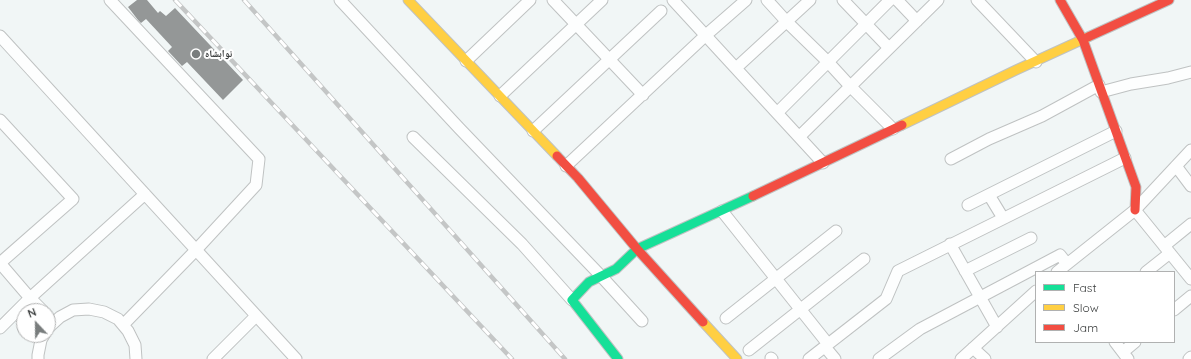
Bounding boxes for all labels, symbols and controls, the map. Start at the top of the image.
marker: نوابشاہ [190,48,202,60]
place label: نوابشاہ [205,48,232,60]
legend [1035,271,1175,343]
text: Fast [1073,280,1097,295]
text: Slow [1073,300,1099,315]
north arrow [16,303,56,343]
text: N [26,305,38,321]
text: Jam [1073,320,1098,335]

